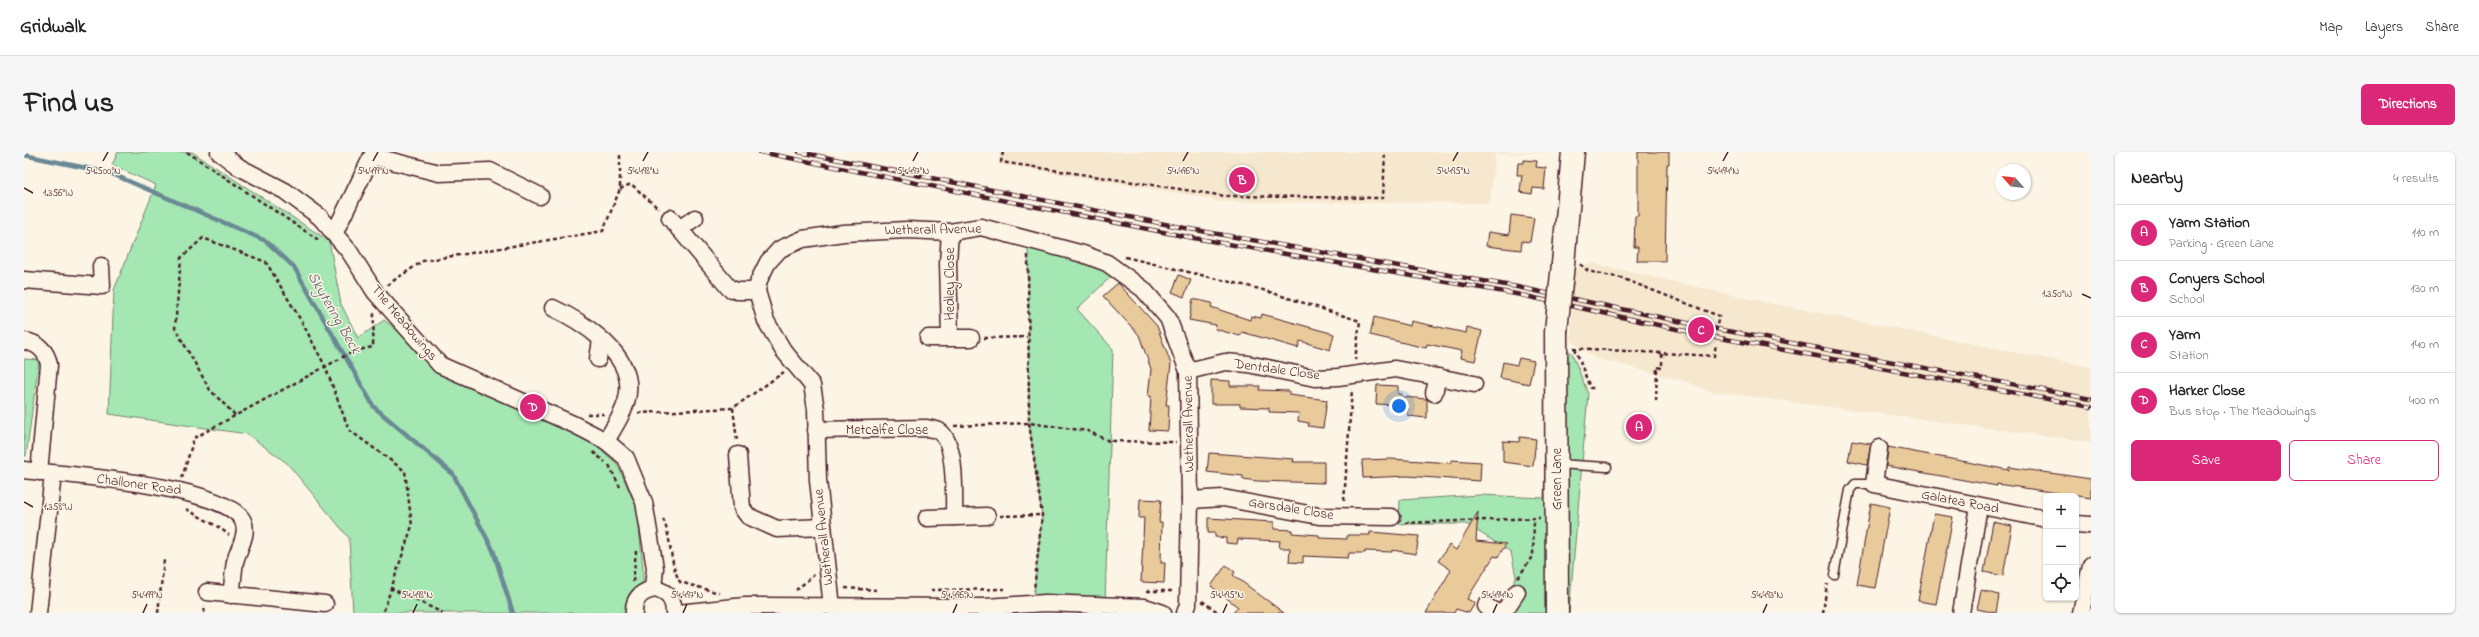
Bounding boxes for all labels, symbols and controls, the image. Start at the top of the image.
text: Gridwalk [20,14,86,41]
text: Map [2319,17,2343,38]
text: Layers [2365,17,2403,38]
text: Share [2425,17,2459,38]
text: Find us [24,84,114,125]
button: Directions [2361,84,2455,125]
text: 54.500°N [85,164,121,179]
text: 54.499°N [357,164,389,179]
text: 54.498°N [627,164,659,179]
text: 54.497°N [897,164,930,179]
text: 54.496°N [1167,164,1200,179]
text: 54.495°N [1436,164,1470,179]
text: 54.494°N [1707,164,1740,179]
north arrow [1995,164,2031,200]
pin: B [1229,165,1255,195]
text: Nearby [2131,166,2183,191]
text: 4 results [2393,169,2439,188]
text: 1.356°W [43,186,73,201]
text: Yarm Station [2169,212,2250,234]
street label: Wetherall Avenue [884,219,982,241]
text: A [2140,223,2148,242]
text: 110 m [2412,223,2439,242]
text: Parking · Green Lane [2169,234,2274,253]
street label: Hedley Close [940,247,962,320]
water label: Skytering Beck [301,268,367,360]
text: Conyers School [2169,268,2265,290]
text: B [2140,279,2148,298]
text: 130 m [2411,279,2439,298]
street label: The Meadowings [365,280,442,366]
text: 1.350°W [2042,287,2072,302]
text: School [2169,290,2205,309]
pin: C [1688,315,1714,345]
text: Yarm [2169,324,2200,346]
text: C [2140,335,2148,354]
text: 140 m [2411,335,2439,354]
text: Station [2169,346,2209,365]
street label: Dentdale Close [1232,353,1322,387]
street label: Wetherall Avenue [1178,375,1200,473]
text: Harker Close [2169,380,2245,402]
text: D [2139,391,2149,410]
text: 400 m [2409,391,2439,410]
pin: D [520,392,546,422]
your location [1389,396,1409,416]
text: Bus stop · The Meadowings [2169,402,2316,421]
pin: A [1626,412,1652,442]
street label: Metcalfe Close [846,420,929,441]
button: Save [2131,440,2281,481]
button: Share [2289,440,2439,481]
street label: Green Lane [1547,447,1568,510]
street label: Challoner Road [95,469,183,501]
street label: Galatea Road [1919,484,2001,520]
street label: Wetherall Avenue [808,487,839,586]
street label: Garsdale Close [1247,492,1336,526]
map controls [2043,493,2079,601]
button: + [2043,493,2079,529]
text: 1.358°W [43,500,73,515]
button: − [2043,529,2079,565]
button: locate [2043,565,2079,601]
text: 54.499°N [131,588,163,603]
text: 54.498°N [401,588,433,603]
text: 54.497°N [671,588,704,603]
text: 54.496°N [941,588,974,603]
text: 54.495°N [1210,588,1244,603]
text: 54.494°N [1481,588,1514,603]
text: 54.493°N [1751,588,1784,603]

